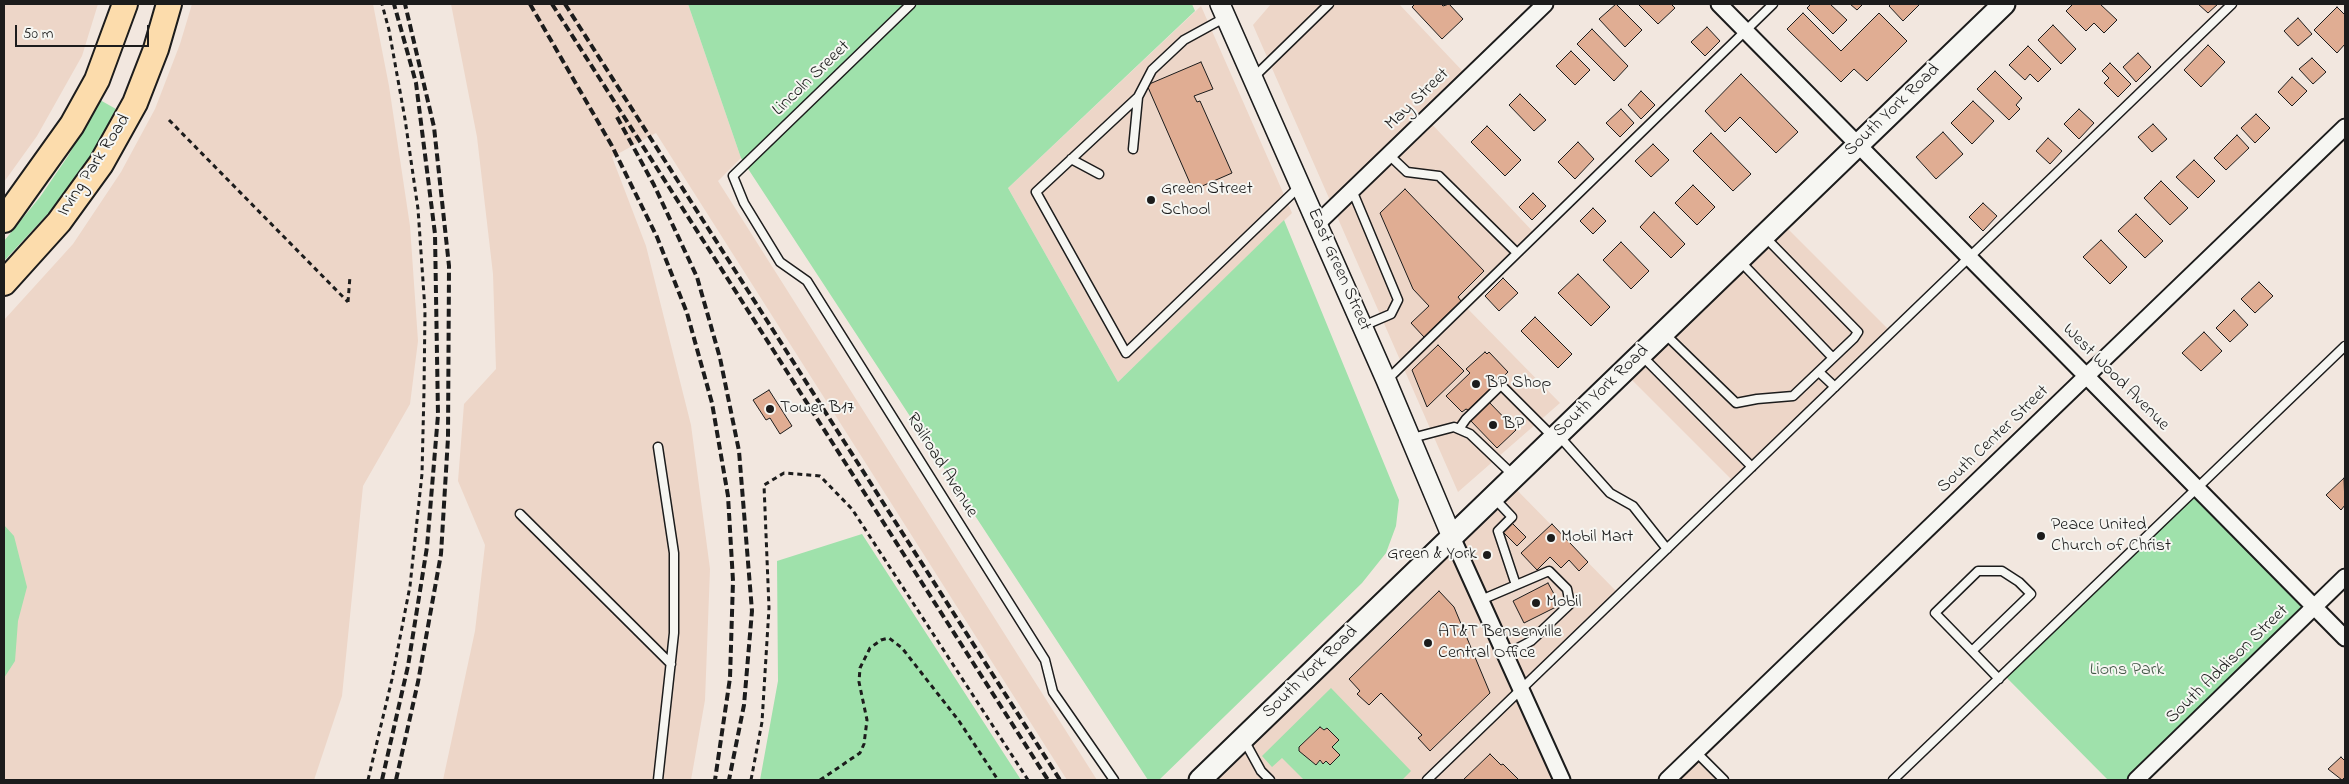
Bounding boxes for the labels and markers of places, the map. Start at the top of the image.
place label: Green Street School [1161,179,1253,222]
marker: Green Street School [1145,194,1157,206]
place label: BP Shop [1486,373,1551,395]
marker: BP Shop [1470,378,1482,390]
place label: Tower B17 [780,398,854,420]
marker: Tower B17 [764,403,776,415]
place label: BP [1503,414,1524,436]
marker: BP [1487,419,1499,431]
place label: Peace United Church of Christ [2051,515,2171,558]
place label: Mobil Mart [1561,527,1633,549]
marker: Peace United Church of Christ [2035,530,2047,542]
marker: Mobil Mart [1545,532,1557,544]
place label: Green & York [1387,544,1477,566]
marker: Green & York [1481,549,1493,561]
place label: Mobil [1546,592,1582,614]
marker: Mobil [1530,597,1542,609]
place label: AT&T Bensenville Central Office [1438,622,1562,664]
marker: AT&T Bensenville Central Office [1422,637,1434,649]

